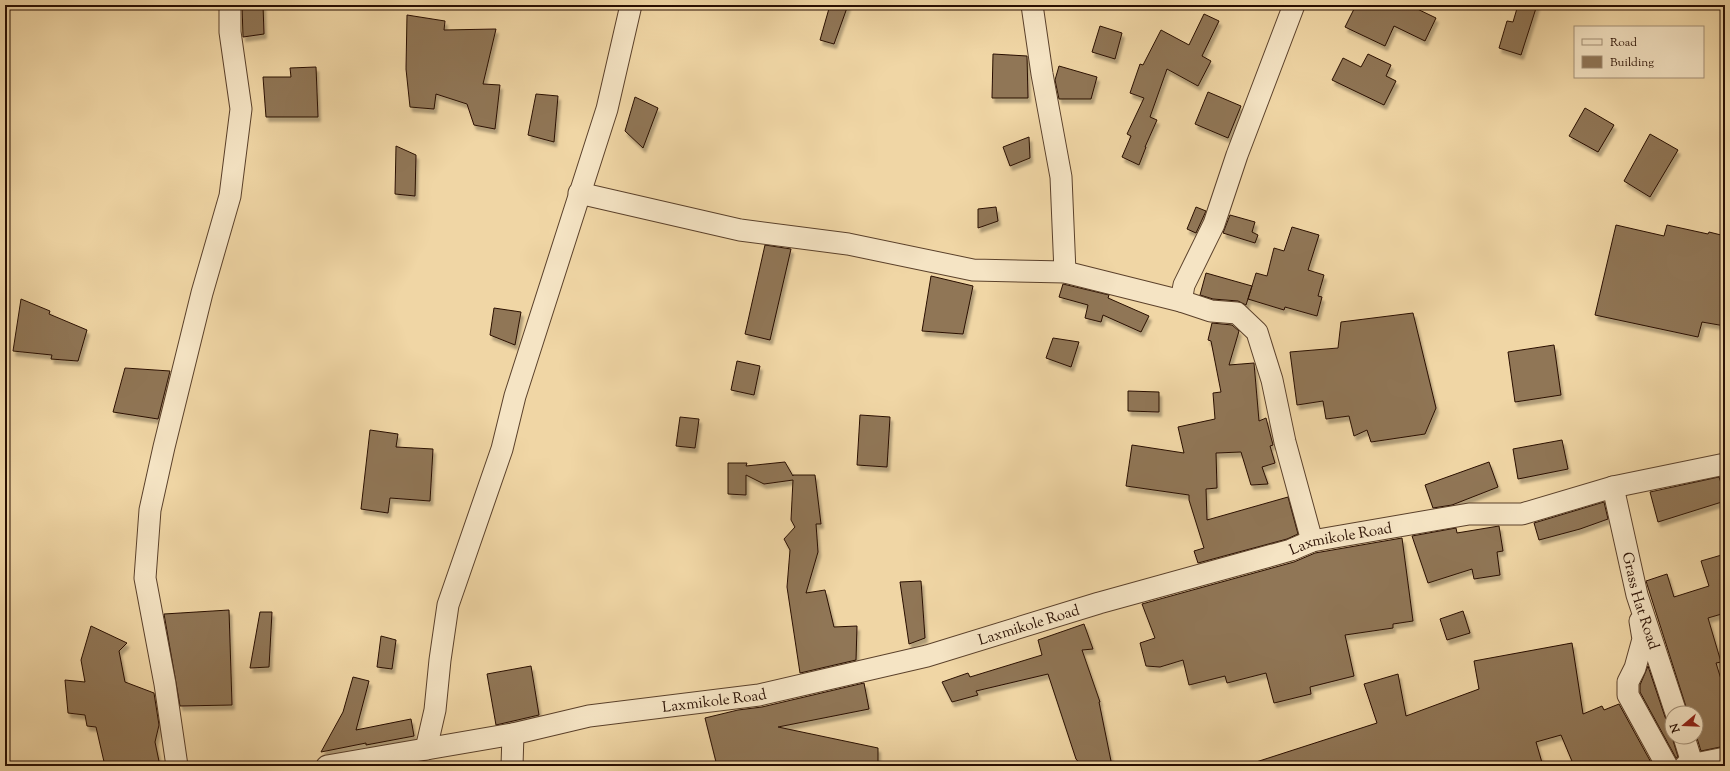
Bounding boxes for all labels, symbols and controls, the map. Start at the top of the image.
legend [1574,26,1704,78]
text: Road [1610,34,1637,52]
text: Building [1610,54,1654,72]
street label: Laxmikole Road [1286,518,1394,562]
street label: Grass Hat Road [1616,550,1663,653]
street label: Laxmikole Road [976,600,1083,652]
street label: Laxmikole Road [661,684,769,719]
north arrow [1664,705,1704,745]
text: N [1666,721,1685,736]

